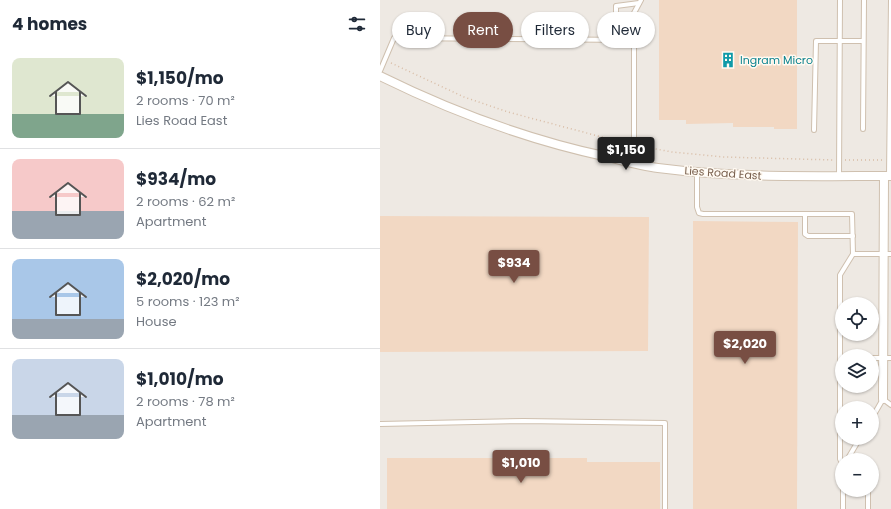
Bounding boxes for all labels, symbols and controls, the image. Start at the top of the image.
text: 4 homes [12,12,87,36]
chip: Buy [392,12,445,48]
chip: Rent [453,12,513,48]
chip: Filters [521,12,589,48]
chip: New [597,12,655,48]
icon: filters [346,13,368,35]
building icon: Ingram Micro [719,51,737,69]
place label: Ingram Micro [740,52,813,68]
text: $1,150/mo [136,66,224,90]
icon: home [44,74,92,122]
text: 2 rooms · 70 m² [136,91,235,110]
text: Lies Road East [136,111,227,130]
pin: $1,150 [593,137,659,171]
text: $1,150 [607,140,646,159]
street label: Lies Road East [684,162,762,184]
text: $934/mo [136,167,216,191]
icon: home [44,175,92,223]
text: 2 rooms · 62 m² [136,192,235,211]
text: Apartment [136,212,206,231]
pin: $934 [490,250,538,284]
text: $934 [497,253,531,272]
text: $2,020/mo [136,267,230,291]
icon: home [44,275,92,323]
text: 5 rooms · 123 m² [136,292,239,311]
map controls [835,297,879,497]
button: locate [835,297,879,341]
text: House [136,312,176,331]
pin: $2,020 [712,331,778,365]
text: $2,020 [723,334,767,353]
button: layers [835,349,879,393]
text: $1,010/mo [136,367,224,391]
icon: home [44,375,92,423]
text: 2 rooms · 78 m² [136,392,235,411]
button: + [835,401,879,445]
text: Apartment [136,412,206,431]
pin: $1,010 [488,450,554,484]
text: $1,010 [501,453,541,472]
button: − [835,453,879,497]

